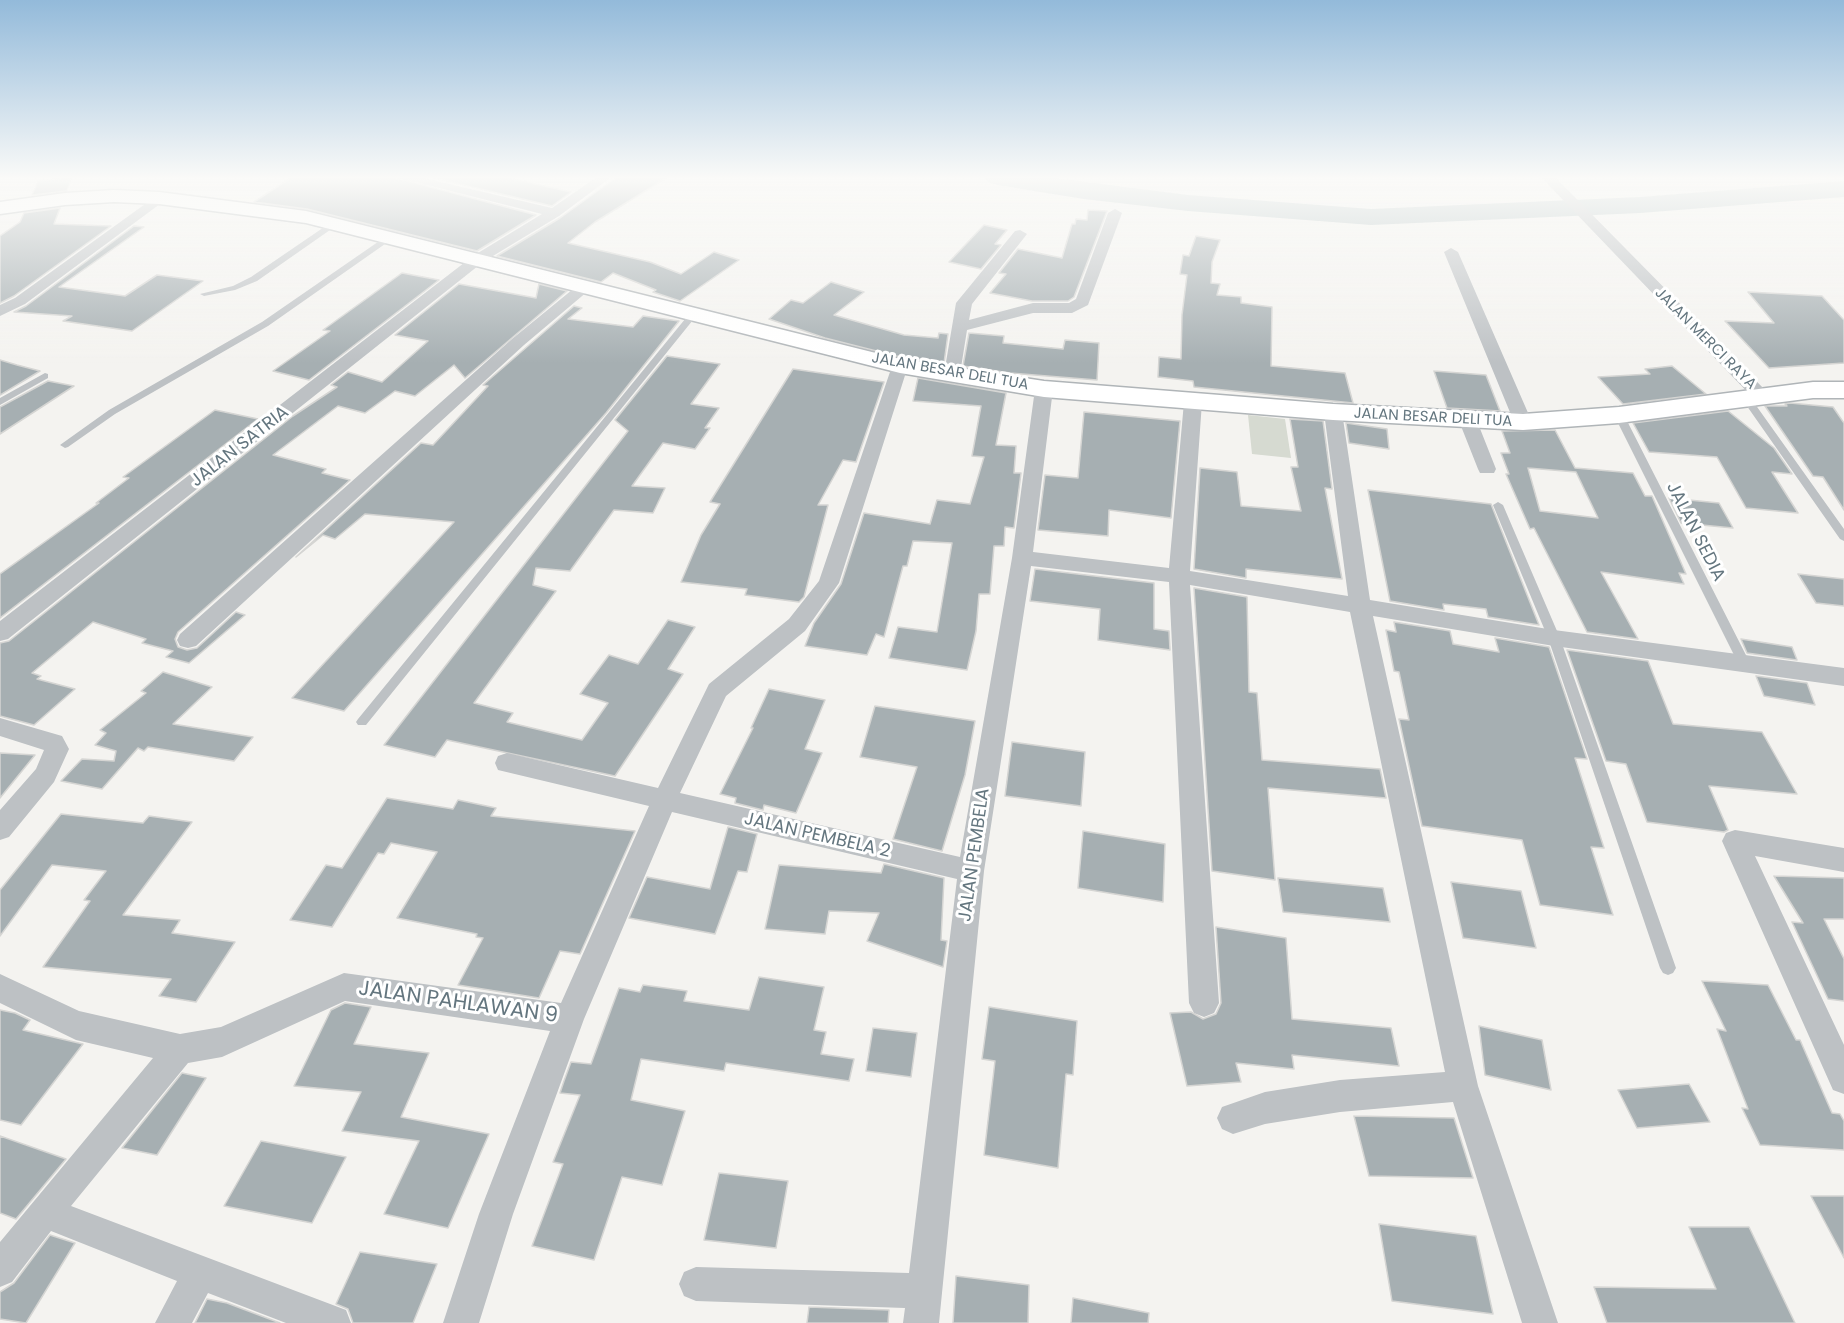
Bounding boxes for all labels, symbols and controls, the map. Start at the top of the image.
street label: JALAN MERCI RAYA [1650,284,1760,394]
street label: JALAN BESAR DELI TUA [870,349,1030,395]
street label: JALAN SATRIA [186,402,294,492]
street label: JALAN BESAR DELI TUA [1353,405,1513,431]
street label: JALAN SEDIA [1661,479,1729,585]
street label: JALAN PEMBELA [955,787,995,923]
street label: JALAN PEMBELA 2 [742,809,892,863]
street label: JALAN PAHLAWAN 9 [357,977,559,1029]

